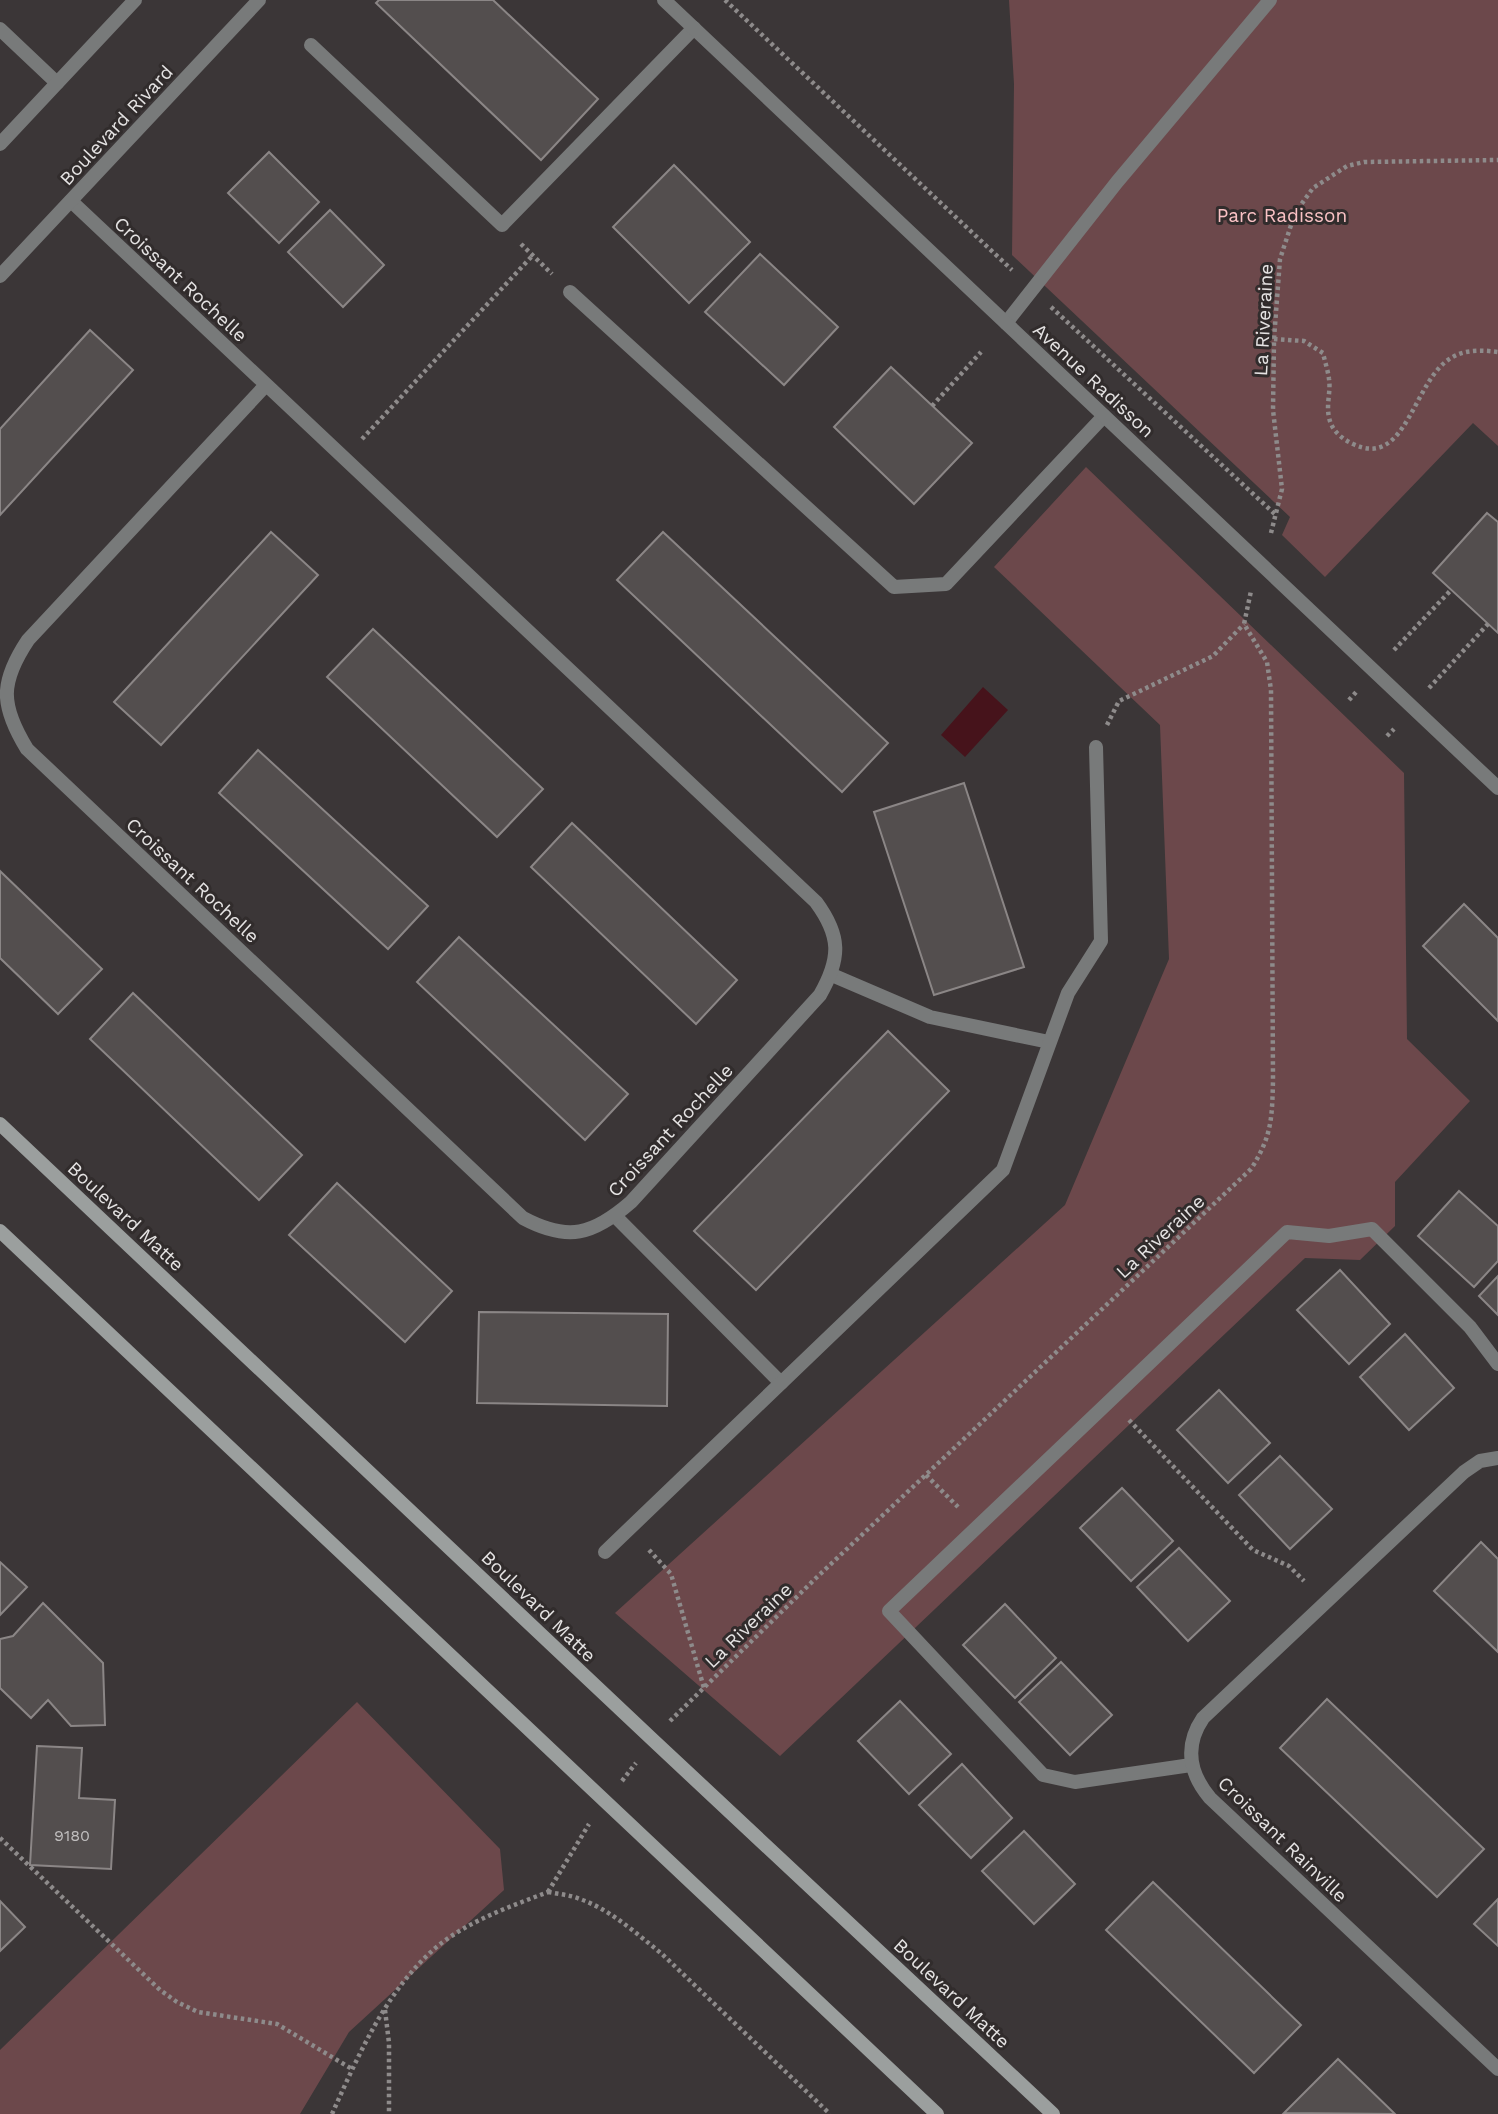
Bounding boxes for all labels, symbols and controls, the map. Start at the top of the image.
street label: Boulevard Rivard [55,61,178,190]
park label: Parc Radisson [1217,204,1347,227]
street label: Croissant Rochelle [109,212,252,347]
street label: La Riveraine [1249,263,1278,377]
street label: Avenue Radisson [1028,318,1159,442]
street label: Croissant Rochelle [121,813,264,948]
street label: Croissant Rochelle [603,1059,738,1202]
street label: Boulevard Matte [63,1157,189,1276]
street label: La Riveraine [1111,1190,1209,1283]
street label: Boulevard Matte [477,1546,601,1667]
street label: La Riveraine [700,1578,797,1673]
street label: Croissant Rainville [1213,1772,1352,1907]
house number: 9180 [54,1826,90,1845]
street label: Boulevard Matte [889,1934,1015,2053]

